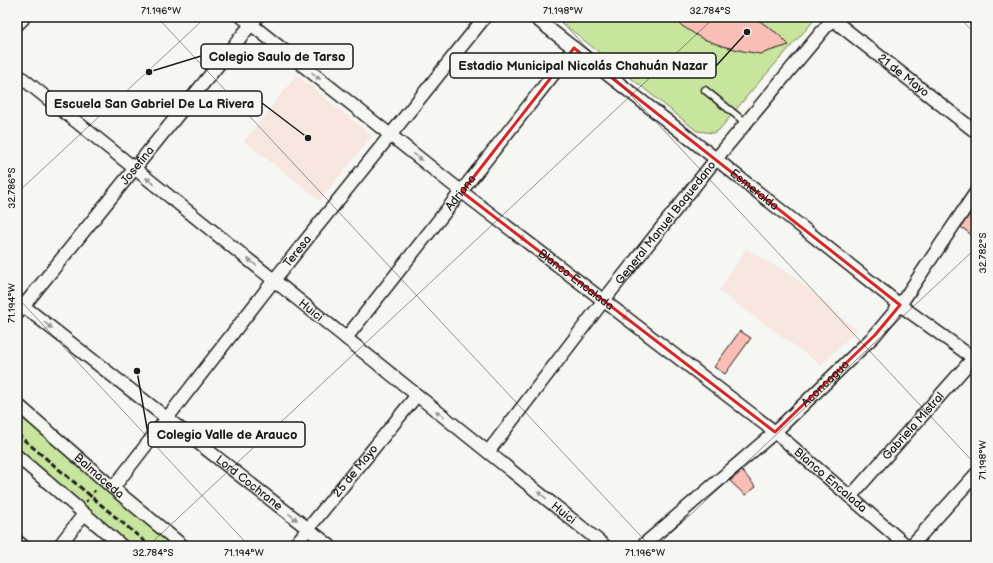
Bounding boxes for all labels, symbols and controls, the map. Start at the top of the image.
text: 71.196°W [141,5,181,17]
text: 71.198°W [543,5,583,17]
text: 32.784°S [689,5,731,17]
callout: Colegio Saulo de Tarso [201,44,353,69]
text: Colegio Saulo de Tarso [209,49,345,65]
street label: 21 de Mayo [875,50,932,100]
callout: Estadio Municipal Nicolás Chahuán Nazar [450,53,716,78]
text: Estadio Municipal Nicolás Chahuán Nazar [458,58,709,74]
one-way arrow [311,72,322,81]
callout: Escuela San Gabriel De La Rivera [46,91,262,116]
text: Escuela San Gabriel De La Rivera [54,96,254,112]
street label: Josefina [117,143,157,188]
one-way arrow [413,153,424,161]
street label: General Manuel Baquedano [612,158,719,287]
street label: Esmeralda [727,166,782,214]
text: 32.786°S [6,167,18,209]
street label: Adriana [442,171,479,214]
one-way arrow [145,176,156,185]
street label: Teresa [280,232,315,270]
one-way arrow [515,232,526,241]
text: 32.782°S [977,233,989,273]
street label: Blanco Encalada [535,246,617,314]
one-way arrow [246,258,257,267]
text: 71.194°W [6,283,18,323]
street label: Huici [296,296,327,325]
one-way arrow [619,311,630,320]
one-way arrow [42,321,53,329]
street label: Aconcagua [798,357,852,410]
street label: Gabriela Mistral [879,389,947,463]
one-way arrow [435,409,446,418]
callout: Colegio Valle de Arauco [148,422,305,447]
text: Colegio Valle de Arauco [157,427,297,443]
text: 71.198°W [977,440,989,480]
street label: 25 de Mayo [329,441,381,500]
street label: Blanco Encalada [791,444,870,516]
street label: Balmaceda [71,450,127,502]
street label: Lord Cochrane [213,452,286,514]
one-way arrow [536,491,547,500]
street label: Huici [548,498,579,527]
one-way arrow [288,513,299,521]
text: 32.784°S [132,547,174,559]
text: 71.194°W [224,547,264,559]
text: 71.196°W [625,547,665,559]

